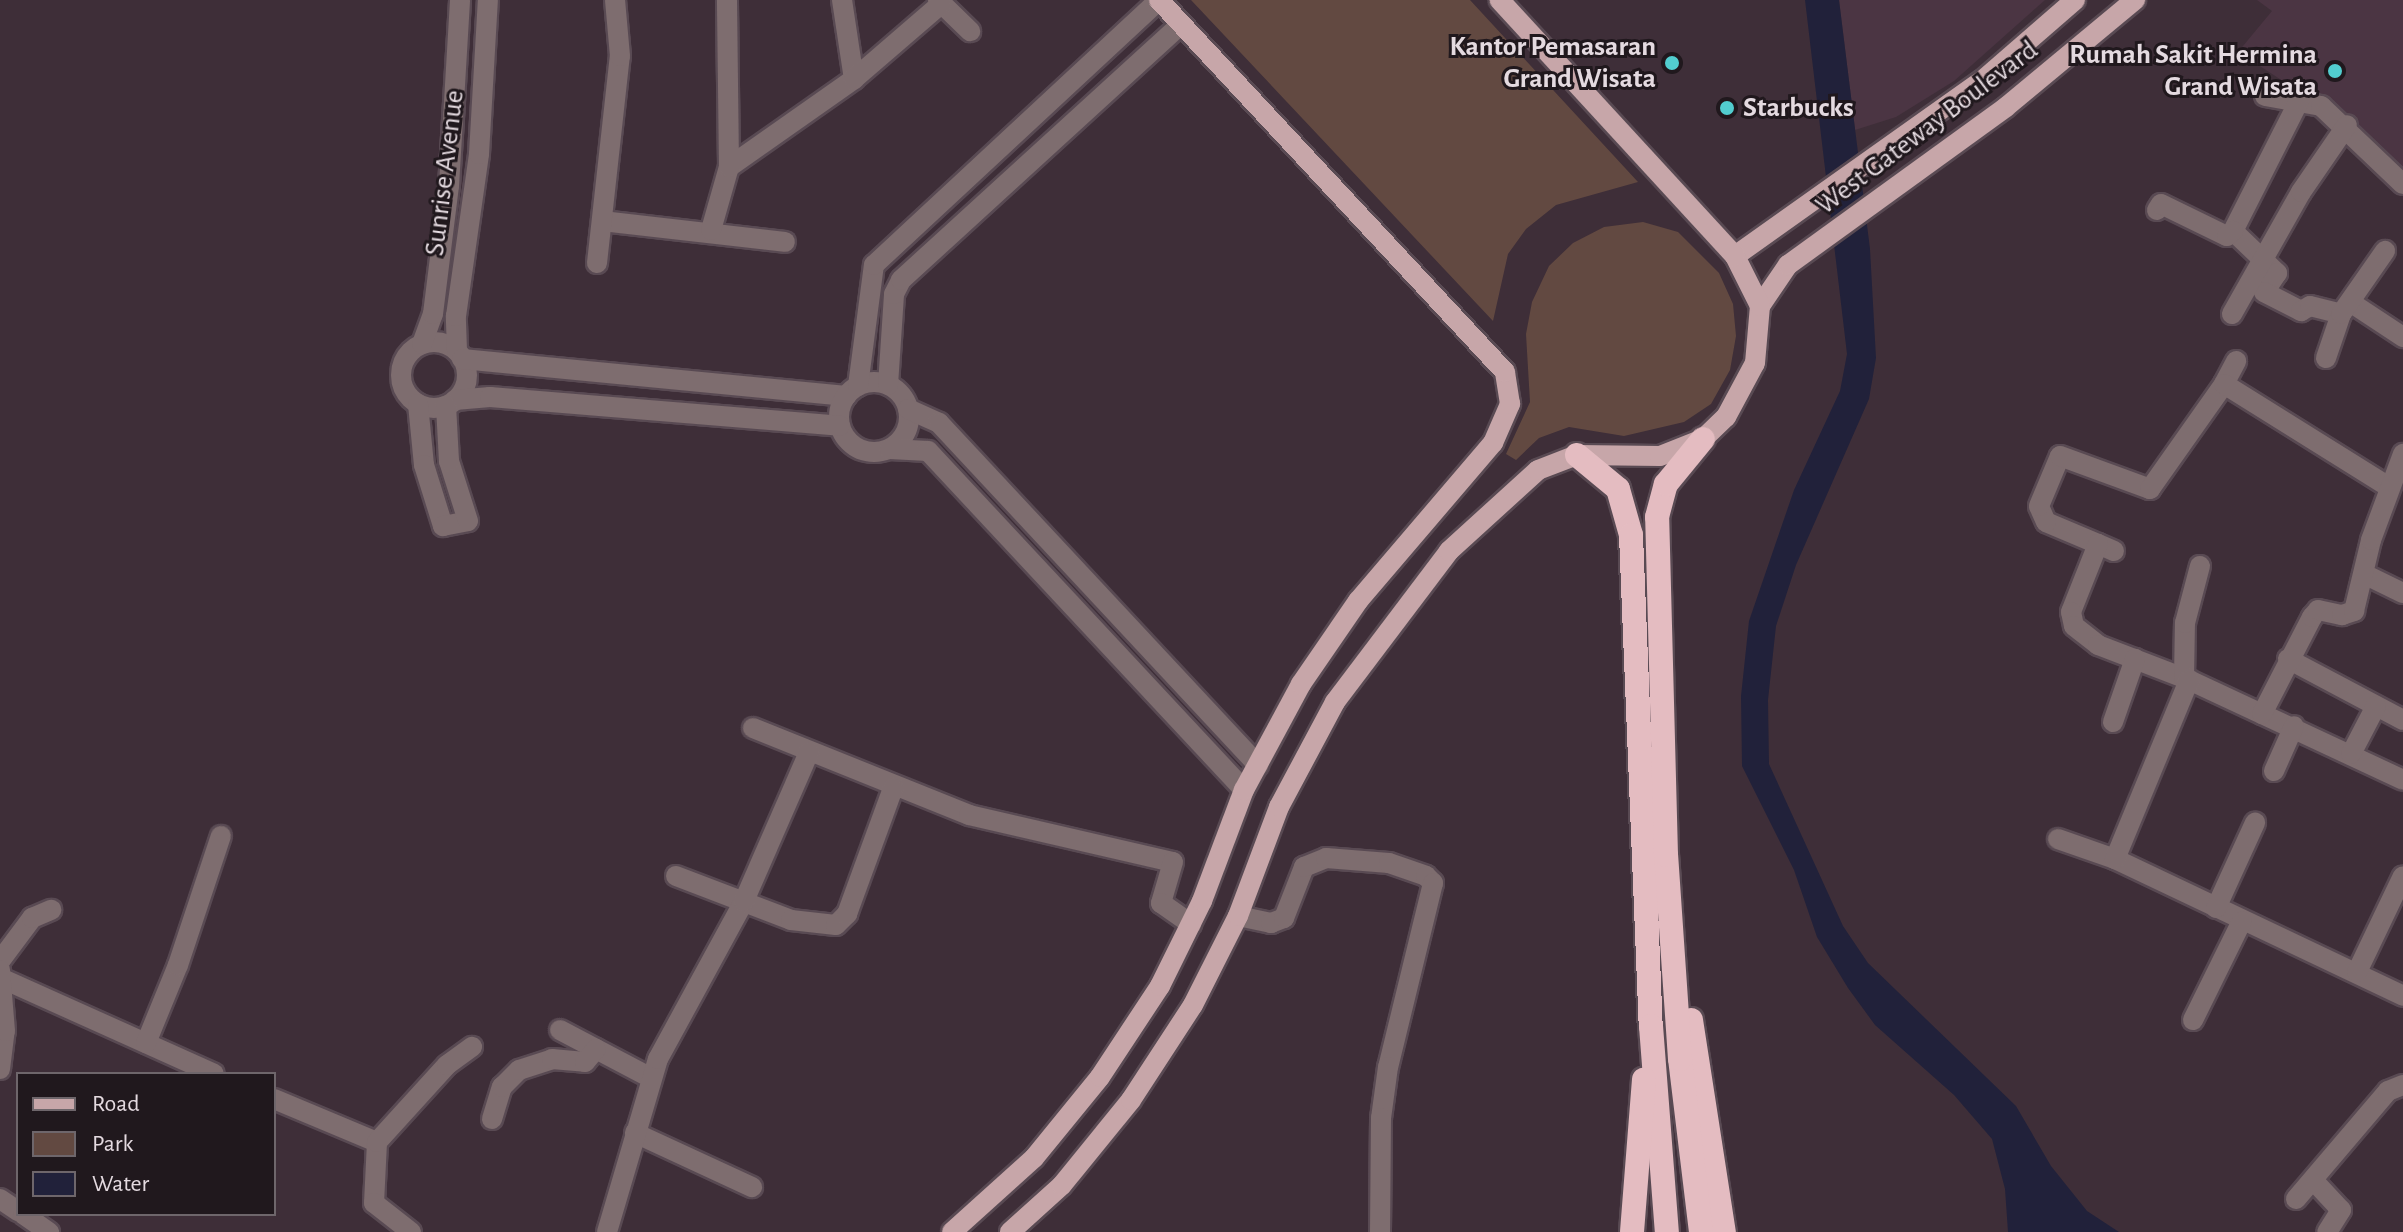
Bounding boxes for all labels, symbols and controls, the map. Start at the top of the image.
place label: Kantor Pemasaran Grand Wisata [1449,30,1656,96]
street label: West Gateway Boulevard [1809,34,2045,222]
place label: Rumah Sakit Hermina Grand Wisata [2069,38,2317,104]
marker: Kantor Pemasaran Grand Wisata [1663,54,1681,72]
marker: Rumah Sakit Hermina Grand Wisata [2324,60,2346,82]
street label: Sunrise Avenue [418,88,472,258]
place label: Starbucks [1743,91,1854,125]
marker: Starbucks [1718,99,1736,117]
legend [16,1072,276,1216]
text: Road [92,1092,140,1116]
text: Park [92,1132,133,1156]
text: Water [92,1172,149,1196]

